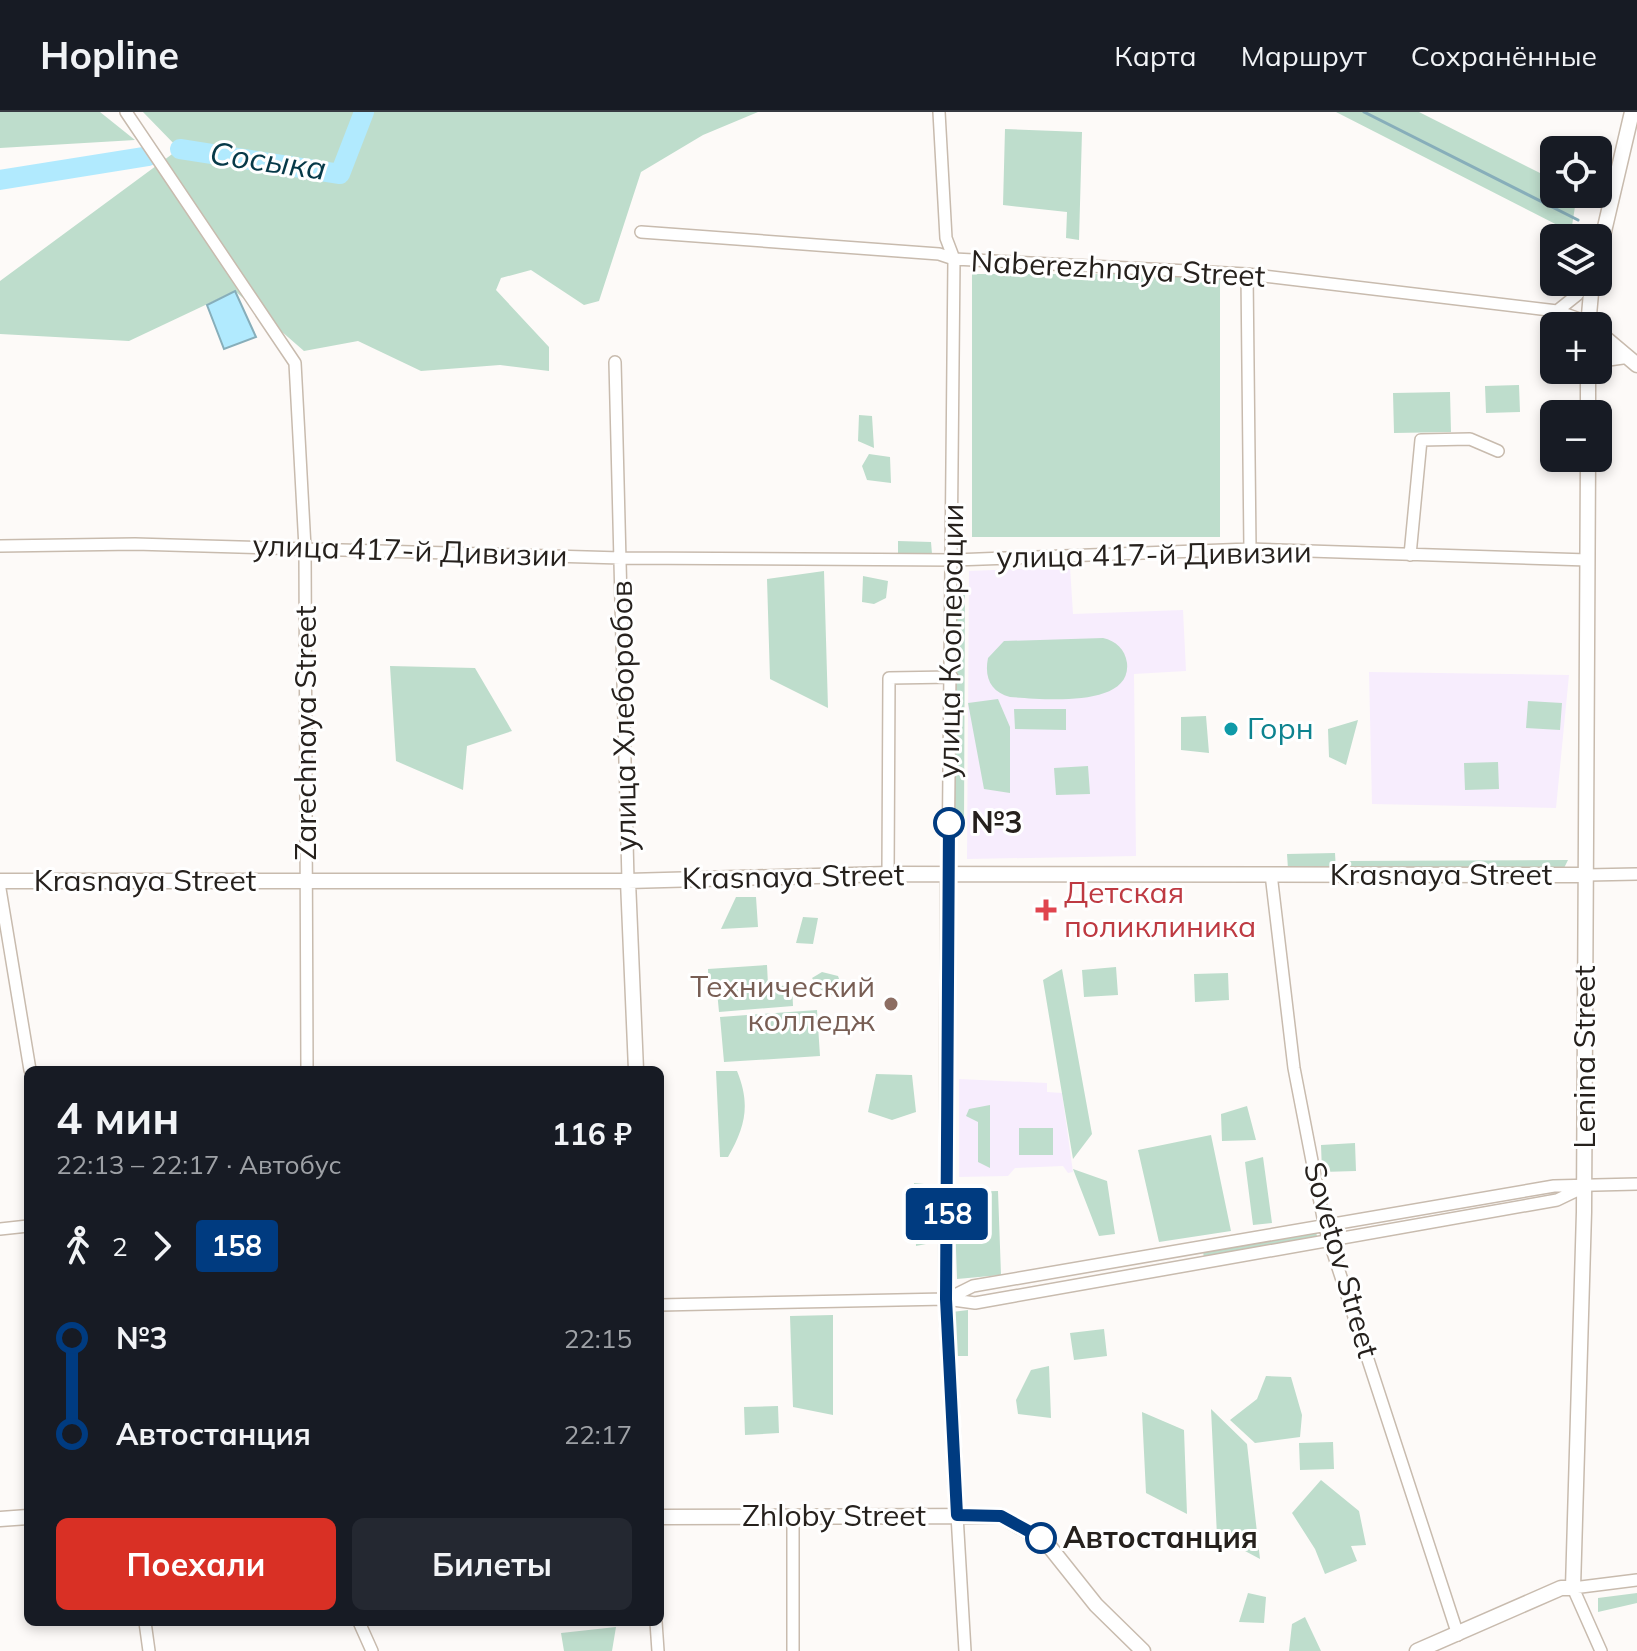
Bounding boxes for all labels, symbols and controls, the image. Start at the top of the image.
text: Hopline [40,31,179,79]
text: Карта [1114,38,1197,73]
text: Маршрут [1241,38,1367,73]
text: Сохранённые [1411,38,1597,73]
water label: Сосыка [207,132,329,188]
map controls [1540,136,1612,472]
button: locate [1540,136,1612,208]
button: layers [1540,224,1612,296]
street label: Naberezhnaya Street [970,241,1266,295]
button: + [1540,312,1612,384]
button: − [1540,400,1612,472]
street label: улица Кооперации [929,503,971,779]
street label: улица 417-й Дивизии [252,526,568,574]
street label: улица 417-й Дивизии [996,532,1312,576]
street label: улица Хлеборобов [602,580,644,852]
street label: Zarechnaya Street [286,606,324,860]
place label: Горн [1247,709,1314,747]
marker: Горн [1222,720,1240,738]
place label: №3 [971,803,1022,841]
marker: №3 [934,808,964,838]
street label: Krasnaya Street [681,855,905,897]
street label: Krasnaya Street [1330,855,1552,893]
street label: Krasnaya Street [34,861,256,899]
place label: Детская поликлиника [1064,873,1256,945]
marker: Детская поликлиника [1035,899,1057,921]
street label: Lenina Street [1565,965,1603,1149]
place label: Технический колледж [690,967,876,1039]
marker: Технический колледж [882,995,900,1013]
text: 4 мин [56,1090,179,1145]
text: 116 ₽ [552,1115,632,1153]
text: 22:13 – 22:17 · Автобус [56,1148,342,1181]
street label: Sovetov Street [1296,1158,1388,1362]
line badge: 158 [901,1188,993,1240]
text: 158 [922,1196,972,1231]
icon: walk [56,1224,100,1268]
icon: forward [140,1224,184,1268]
text: 158 [212,1228,262,1263]
text: 2 [112,1230,128,1263]
text: №3 [116,1319,167,1357]
text: 22:15 [564,1322,632,1355]
text: Автостанция [116,1415,311,1453]
text: 22:17 [564,1418,632,1451]
street label: Zhloby Street [742,1496,926,1534]
button: Поехали [56,1518,336,1610]
button: Билеты [352,1518,632,1610]
place label: Автостанция [1063,1518,1258,1556]
marker: Автостанция [1026,1523,1056,1553]

